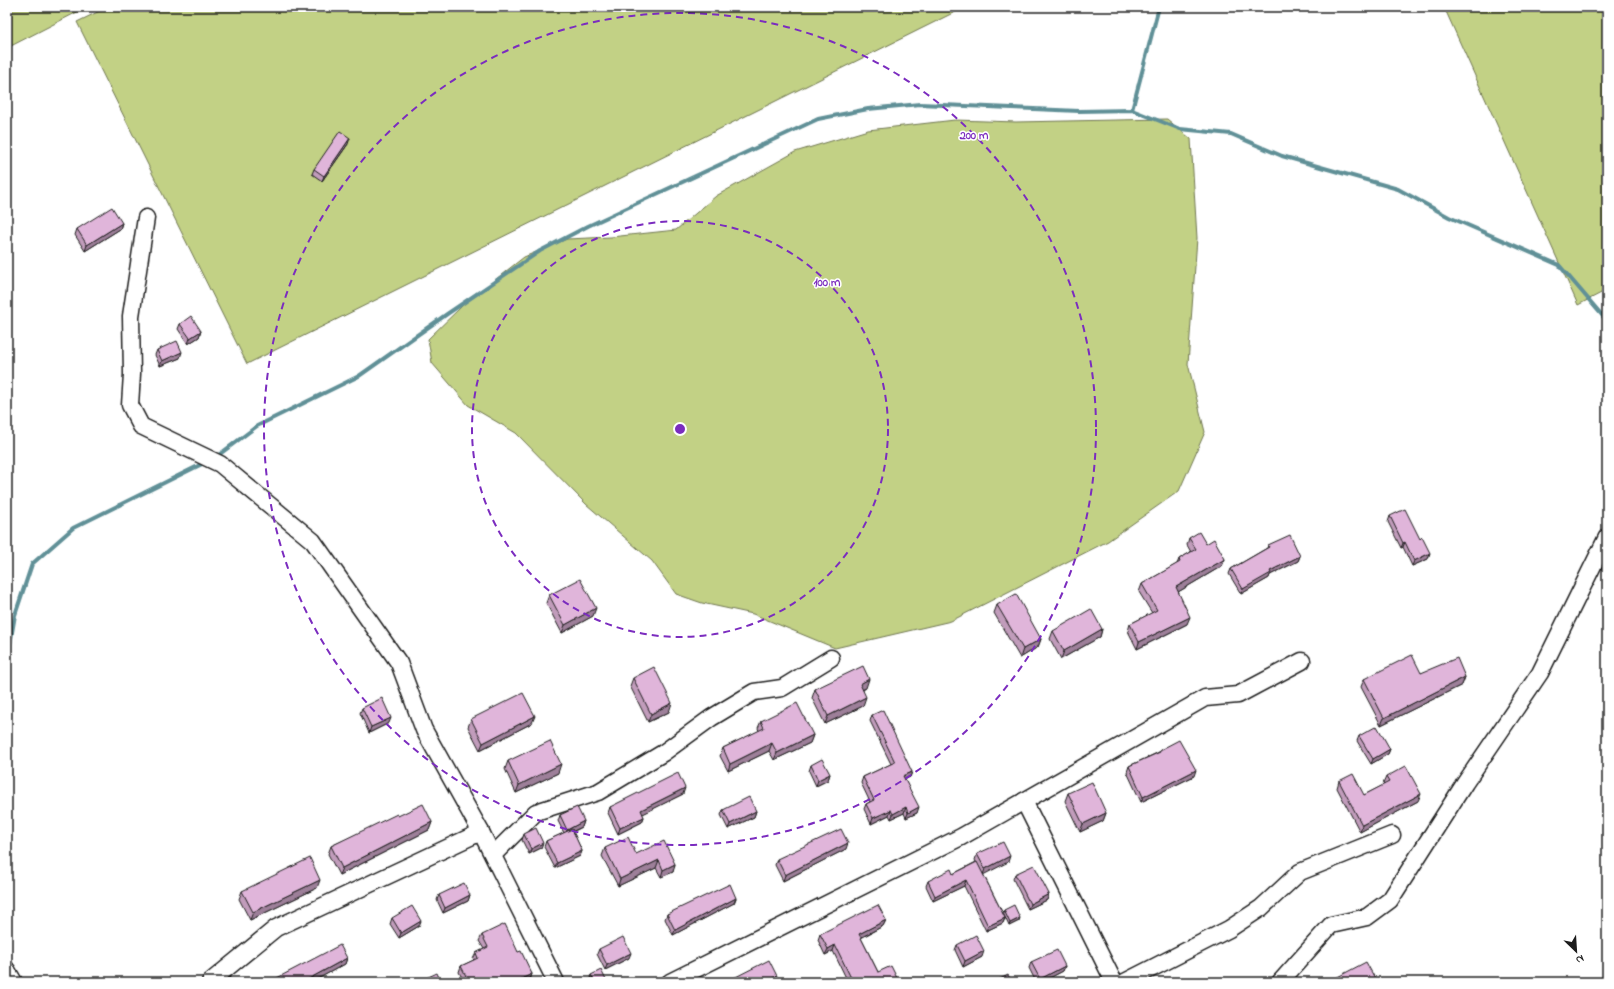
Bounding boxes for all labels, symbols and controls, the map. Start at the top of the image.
text: 200 m [959,127,989,145]
text: 100 m [814,274,841,292]
centre of rings [673,422,687,436]
north arrow [1556,931,1596,971]
text: N [1573,950,1587,968]

